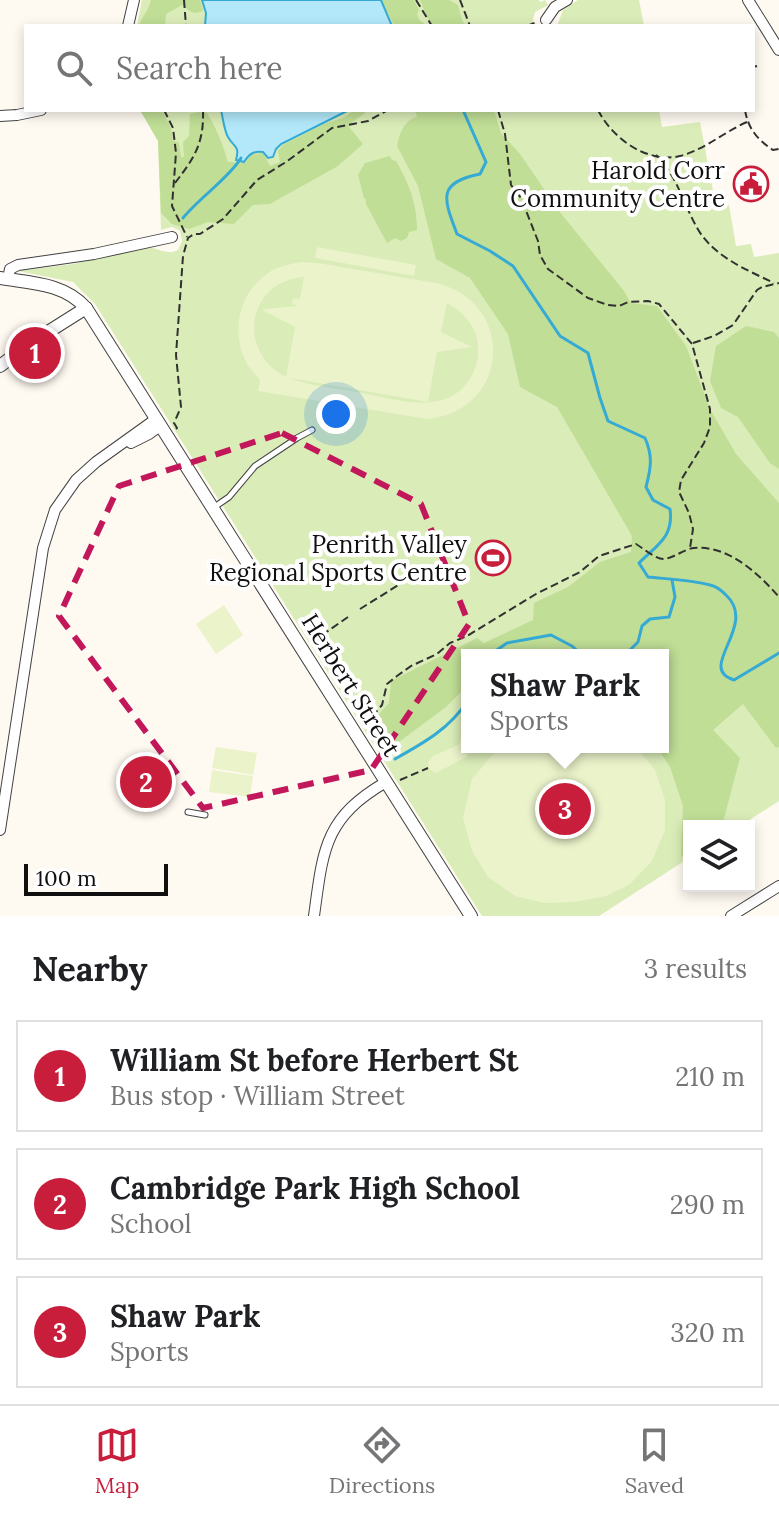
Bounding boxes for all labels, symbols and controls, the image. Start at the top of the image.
search box [24,24,755,112]
icon: search [52,46,96,90]
text: Search here [116,49,283,87]
place label: Harold Corr Community Centre [510,155,726,214]
public building icon: Harold Corr Community Centre [732,165,770,203]
pin: 1 [9,323,61,383]
your location [316,394,356,434]
place label: Penrith Valley Regional Sports Centre [209,529,467,588]
sports icon: Penrith Valley Regional Sports Centre [474,539,512,577]
street label: Herbert Street [295,608,408,763]
popup [461,649,669,753]
text: Shaw Park [490,666,640,704]
text: Sports [490,704,569,737]
pin: 2 [120,752,172,812]
pin: 3 [539,779,591,839]
map controls [683,820,755,892]
button: layers [683,820,755,892]
scale bar [24,860,168,896]
text: 100 m [36,864,97,892]
text: Nearby [32,947,148,990]
text: 3 results [644,952,747,985]
text: William St before Herbert St [110,1041,519,1079]
text: 1 [55,1060,65,1093]
text: 210 m [675,1060,745,1093]
text: Bus stop · William Street [110,1079,405,1112]
text: Cambridge Park High School [110,1169,520,1207]
text: 2 [53,1188,67,1221]
text: 290 m [670,1188,745,1221]
text: School [110,1207,192,1240]
text: Shaw Park [110,1297,261,1335]
text: 3 [53,1316,67,1349]
text: 320 m [670,1316,745,1349]
text: Sports [110,1335,189,1368]
tab: Map [95,1423,139,1499]
tab: Directions [329,1423,435,1499]
tab: Saved [625,1423,684,1499]

